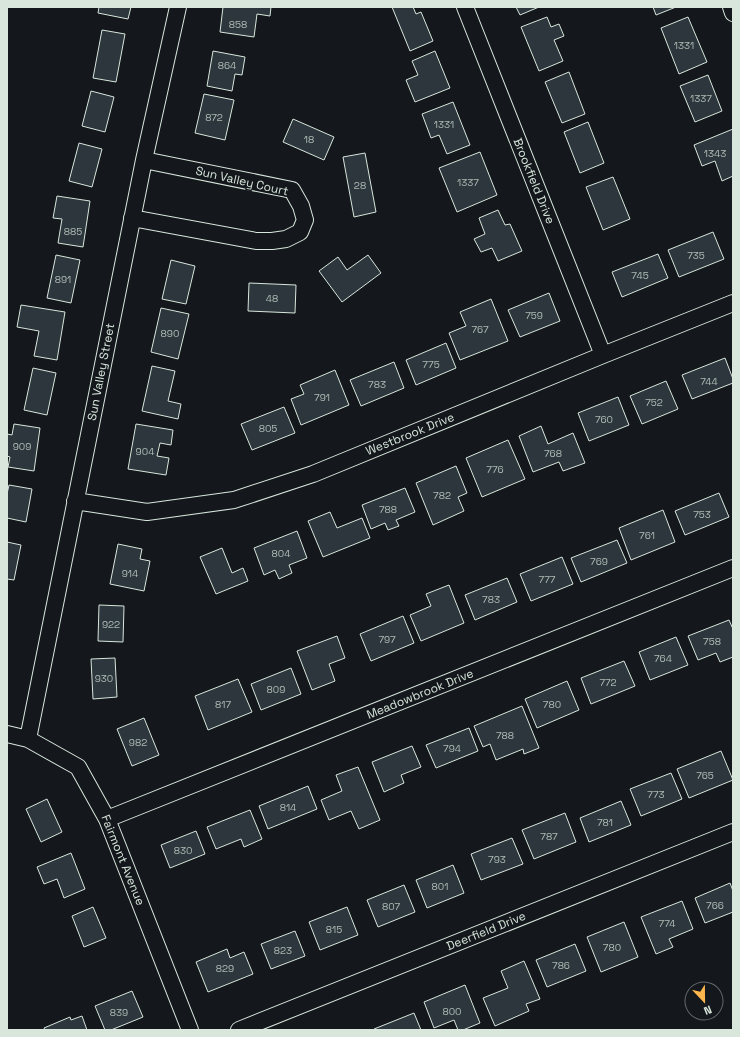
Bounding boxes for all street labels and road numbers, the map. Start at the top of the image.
street label: Brookfield Drive [510,136,558,226]
street label: Sun Valley Court [194,163,290,199]
street label: Sun Valley Street [84,322,118,422]
street label: Westbrook Drive [363,409,457,459]
street label: Meadowbrook Drive [364,665,476,723]
street label: Fairmont Avenue [98,812,148,908]
street label: Deerfield Drive [444,908,528,954]

